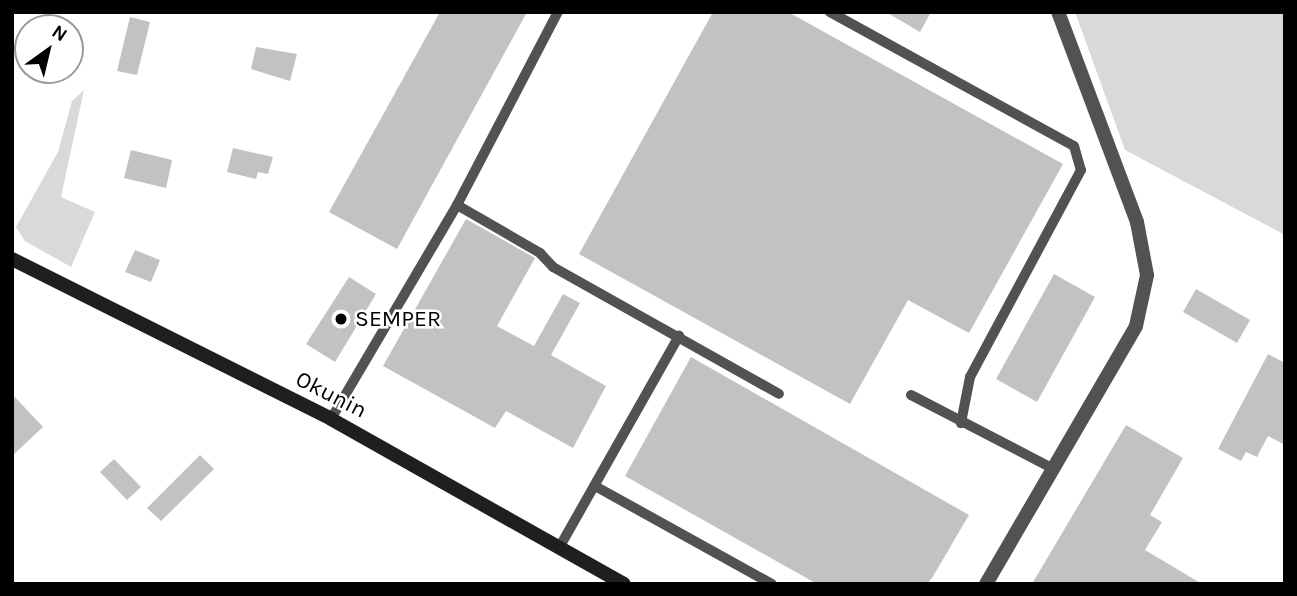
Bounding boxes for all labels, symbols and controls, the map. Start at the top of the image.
north arrow [14,14,84,84]
text: N [48,20,71,46]
place label: SEMPER [355,305,441,333]
marker: SEMPER [333,311,349,327]
street label: Okunin [291,365,371,425]

